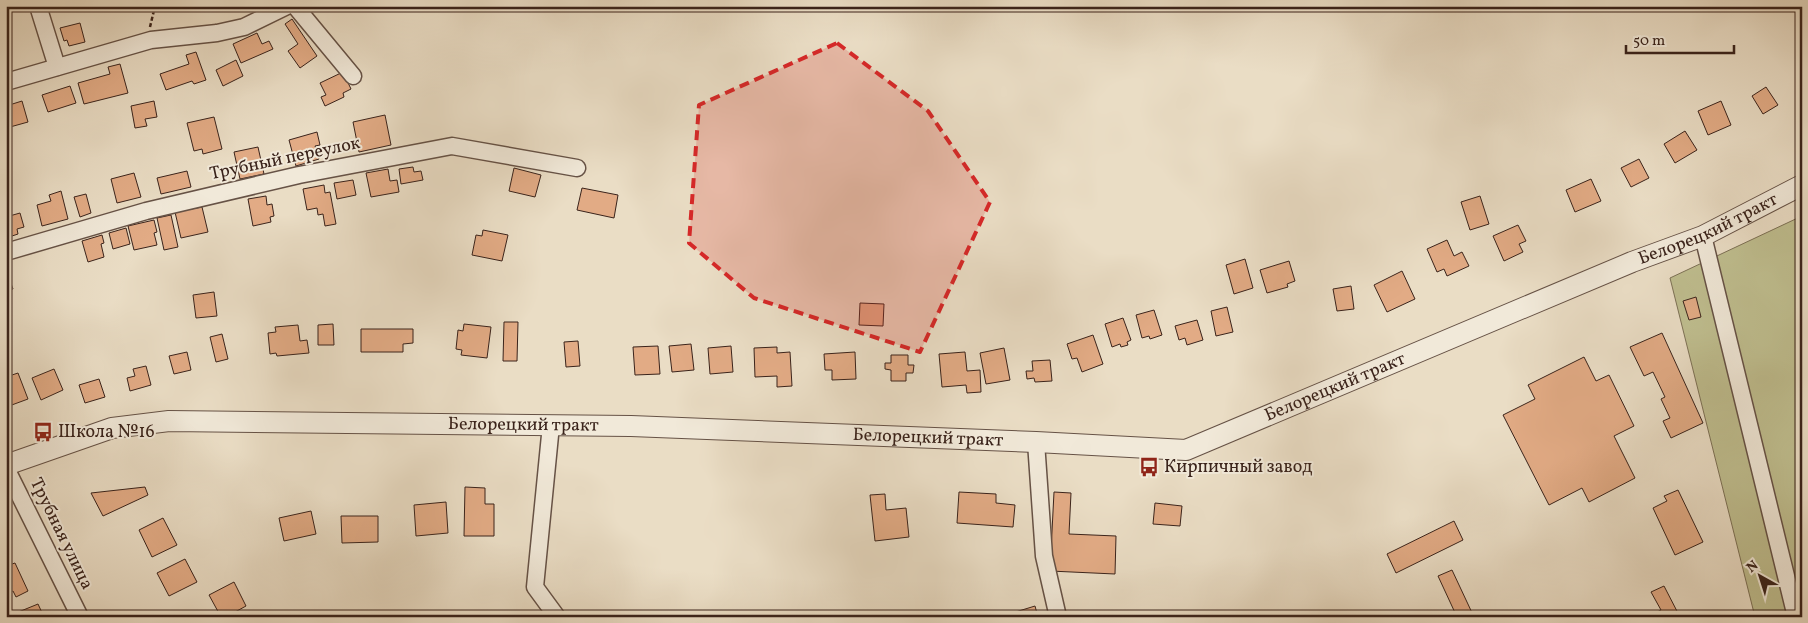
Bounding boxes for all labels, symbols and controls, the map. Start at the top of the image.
scale bar [1626,22,1733,54]
text: 50 m [1633,31,1665,52]
street label: Трубный переулок [207,131,363,187]
street label: Белорецкий тракт [1635,187,1782,271]
street label: Белорецкий тракт [1261,346,1409,428]
street label: Белорецкий тракт [448,412,599,438]
place label: Школа №16 [58,420,155,445]
bus stop icon: Школа №16 [32,421,54,443]
street label: Белорецкий тракт [852,422,1004,453]
place label: Кирпичный завод [1164,455,1312,480]
bus stop icon: Кирпичный завод [1138,456,1160,478]
street label: Трубная улица [23,474,99,594]
north arrow [1736,550,1786,600]
text: N [1743,556,1763,578]

